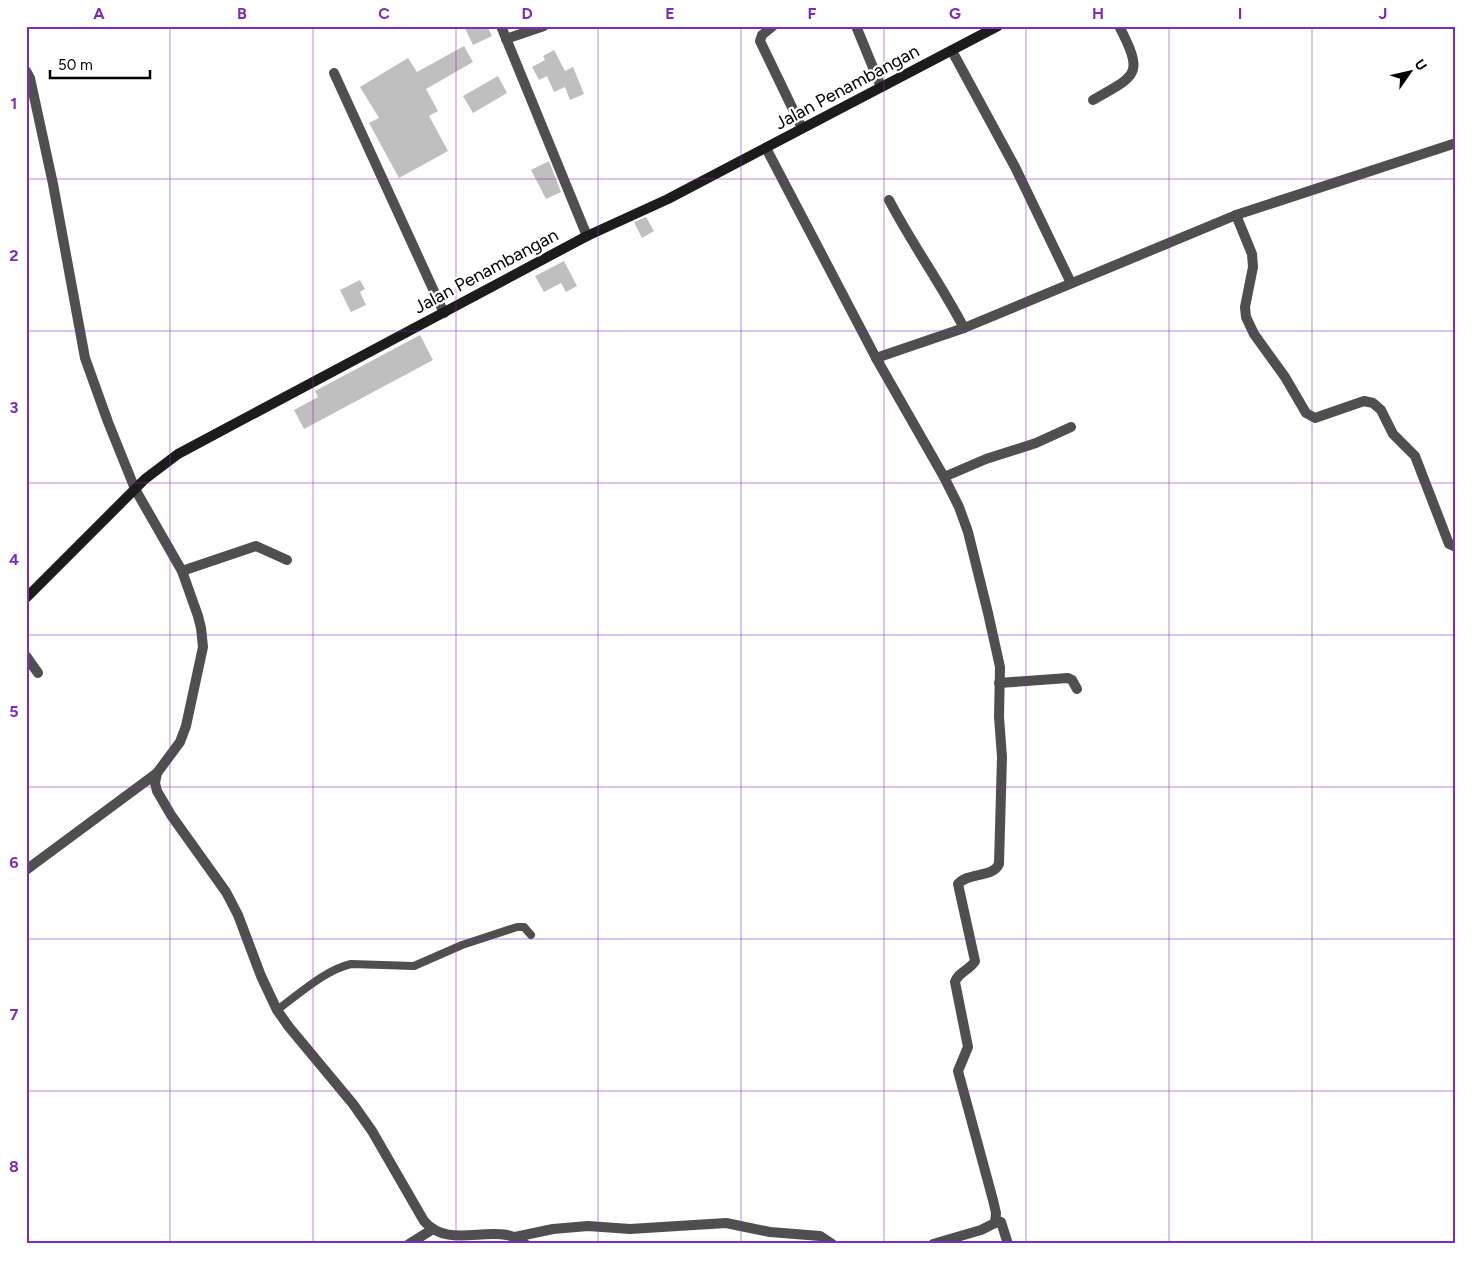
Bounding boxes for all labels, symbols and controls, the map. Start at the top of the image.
text: A [93,4,105,23]
text: B [237,4,247,23]
text: C [378,4,390,23]
text: D [521,4,533,23]
text: E [665,4,675,23]
text: F [808,4,817,23]
text: G [949,4,961,23]
text: H [1092,4,1104,23]
text: I [1238,4,1242,23]
text: J [1379,4,1387,23]
street label: Jalan Penambangan [771,40,923,134]
scale bar [50,48,150,80]
north arrow [1384,48,1434,98]
text: 50 m [58,56,93,74]
text: U [1411,56,1430,74]
text: 1 [11,94,17,113]
street label: Jalan Penambangan [410,224,562,318]
text: 2 [9,246,19,265]
text: 3 [10,398,19,417]
text: 4 [9,550,19,569]
text: 5 [9,702,19,721]
text: 6 [9,853,19,872]
text: 7 [10,1005,19,1024]
text: 8 [9,1157,19,1176]

